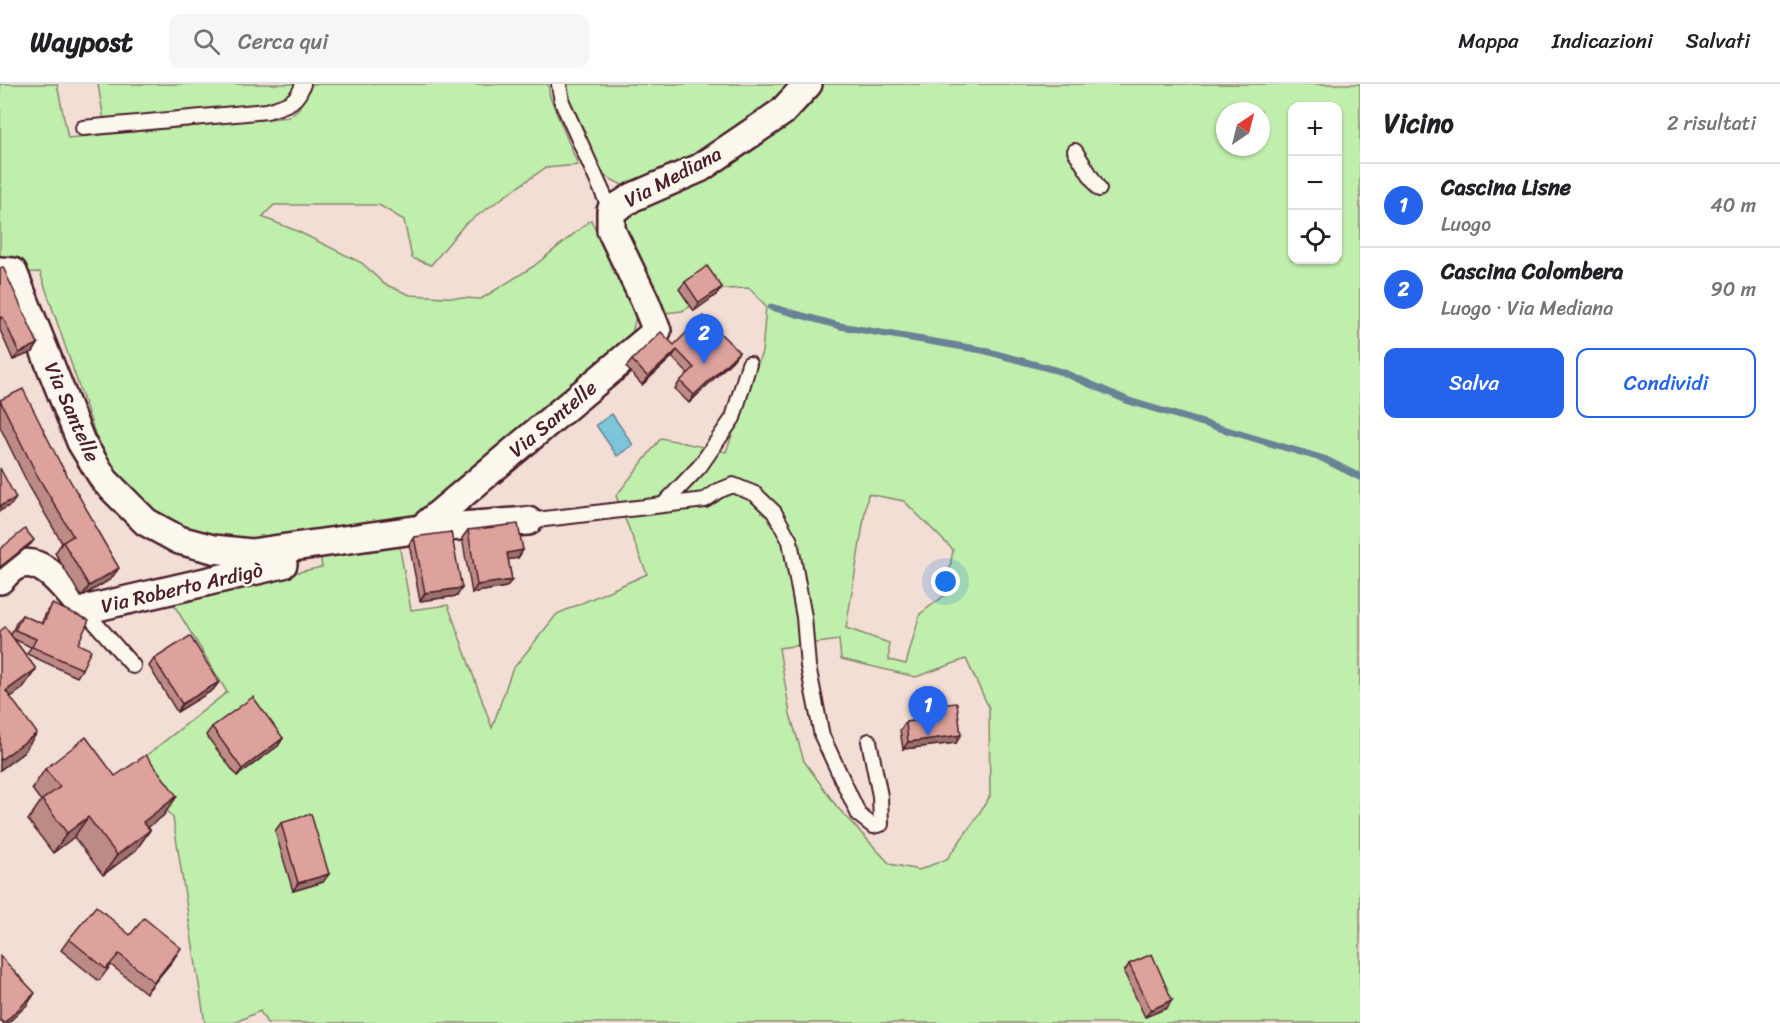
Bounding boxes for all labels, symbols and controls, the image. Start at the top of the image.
search box [169,14,589,68]
text: Waypost [30,17,133,66]
text: Cerca qui [238,22,328,61]
text: Mappa [1458,22,1519,60]
text: Indicazioni [1552,22,1653,60]
text: Salvati [1686,22,1750,60]
icon: search [190,25,223,58]
text: Vicino [1384,100,1454,146]
north arrow [1216,102,1270,156]
map controls [1288,102,1342,264]
button: + [1288,102,1342,156]
text: 2 risultati [1667,106,1756,141]
street label: Via Mediana [618,137,728,217]
button: − [1288,156,1342,210]
text: Cascina Lisne [1441,168,1571,207]
text: 1 [1399,188,1408,223]
text: 40 m [1710,188,1756,223]
text: Luogo [1441,207,1491,242]
button: locate [1288,210,1342,264]
text: Cascina Colombera [1441,252,1623,291]
text: 2 [1398,272,1409,307]
text: 90 m [1711,272,1756,307]
text: Luogo · Via Mediana [1441,291,1613,326]
pin: 2 [684,314,724,364]
button: Salva [1384,348,1564,418]
button: Condividi [1576,348,1756,418]
street label: Via Santelle [34,356,110,468]
street label: Via Santelle [501,371,605,467]
street label: Via Roberto Ardigò [98,552,266,624]
your location [931,567,960,596]
pin: 1 [908,686,948,736]

